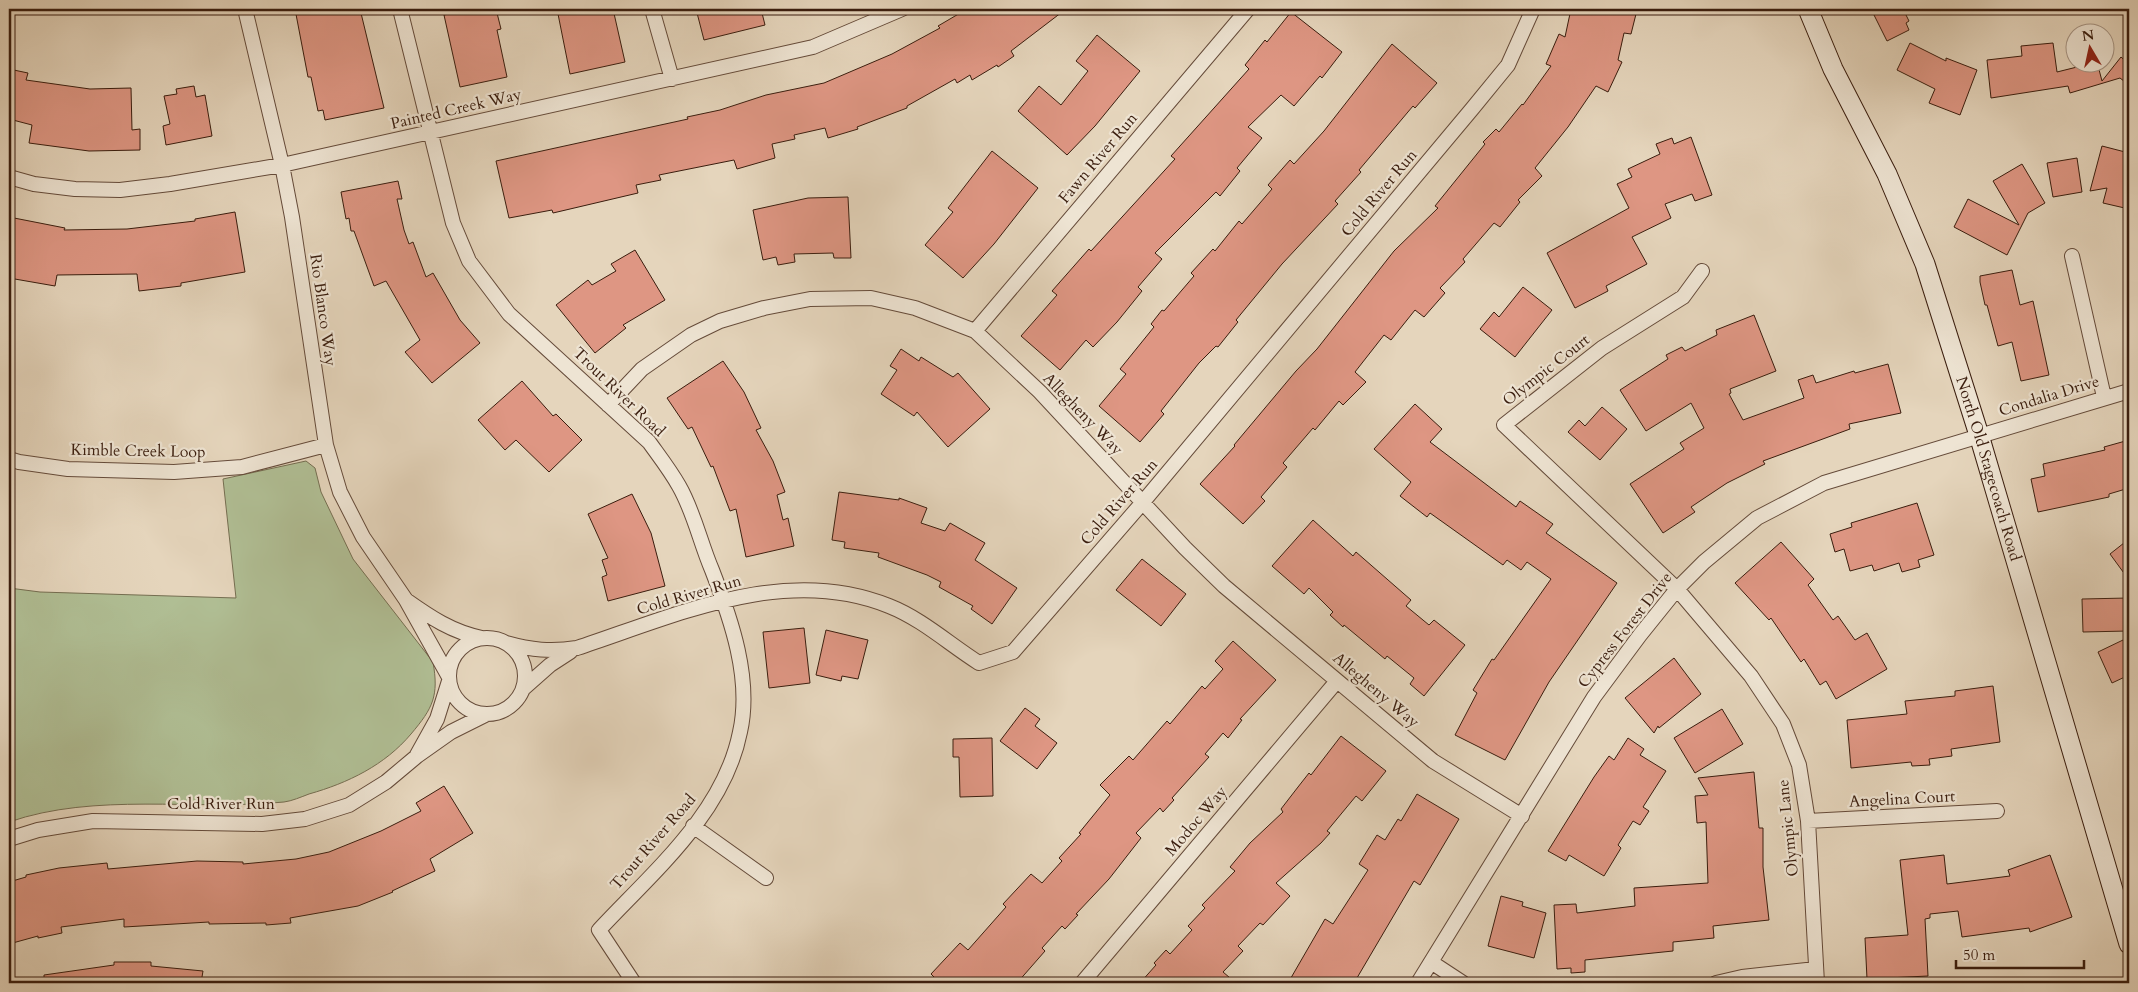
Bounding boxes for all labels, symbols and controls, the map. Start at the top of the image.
north arrow [2066,22,2116,72]
text: N [2081,25,2096,46]
street label: Painted Creek Way [388,83,524,135]
street label: Fawn River Run [1053,108,1143,208]
street label: Cold River Run [1336,145,1422,241]
street label: Rio Blanco Way [304,253,342,368]
street label: Olympic Court [1498,329,1594,411]
street label: Trout River Road [568,342,670,442]
street label: Allegheny Way [1038,368,1128,460]
street label: Condalia Drive [1996,370,2102,422]
street label: North Old Stagecoach Road [1950,374,2027,564]
street label: Kimble Creek Loop [70,439,206,463]
street label: Cold River Run [1075,454,1163,550]
street label: Cypress Forest Drive [1573,567,1677,693]
street label: Cold River Run [634,570,744,620]
street label: Allegheny Way [1328,647,1424,733]
street label: Olympic Lane [1772,778,1804,878]
street label: Modoc Way [1160,781,1232,861]
street label: Angelina Court [1848,785,1956,813]
street label: Trout River Road [605,789,701,895]
street label: Cold River Run [167,793,275,815]
scale bar [1956,937,2083,969]
text: 50 m [1963,945,1995,965]

